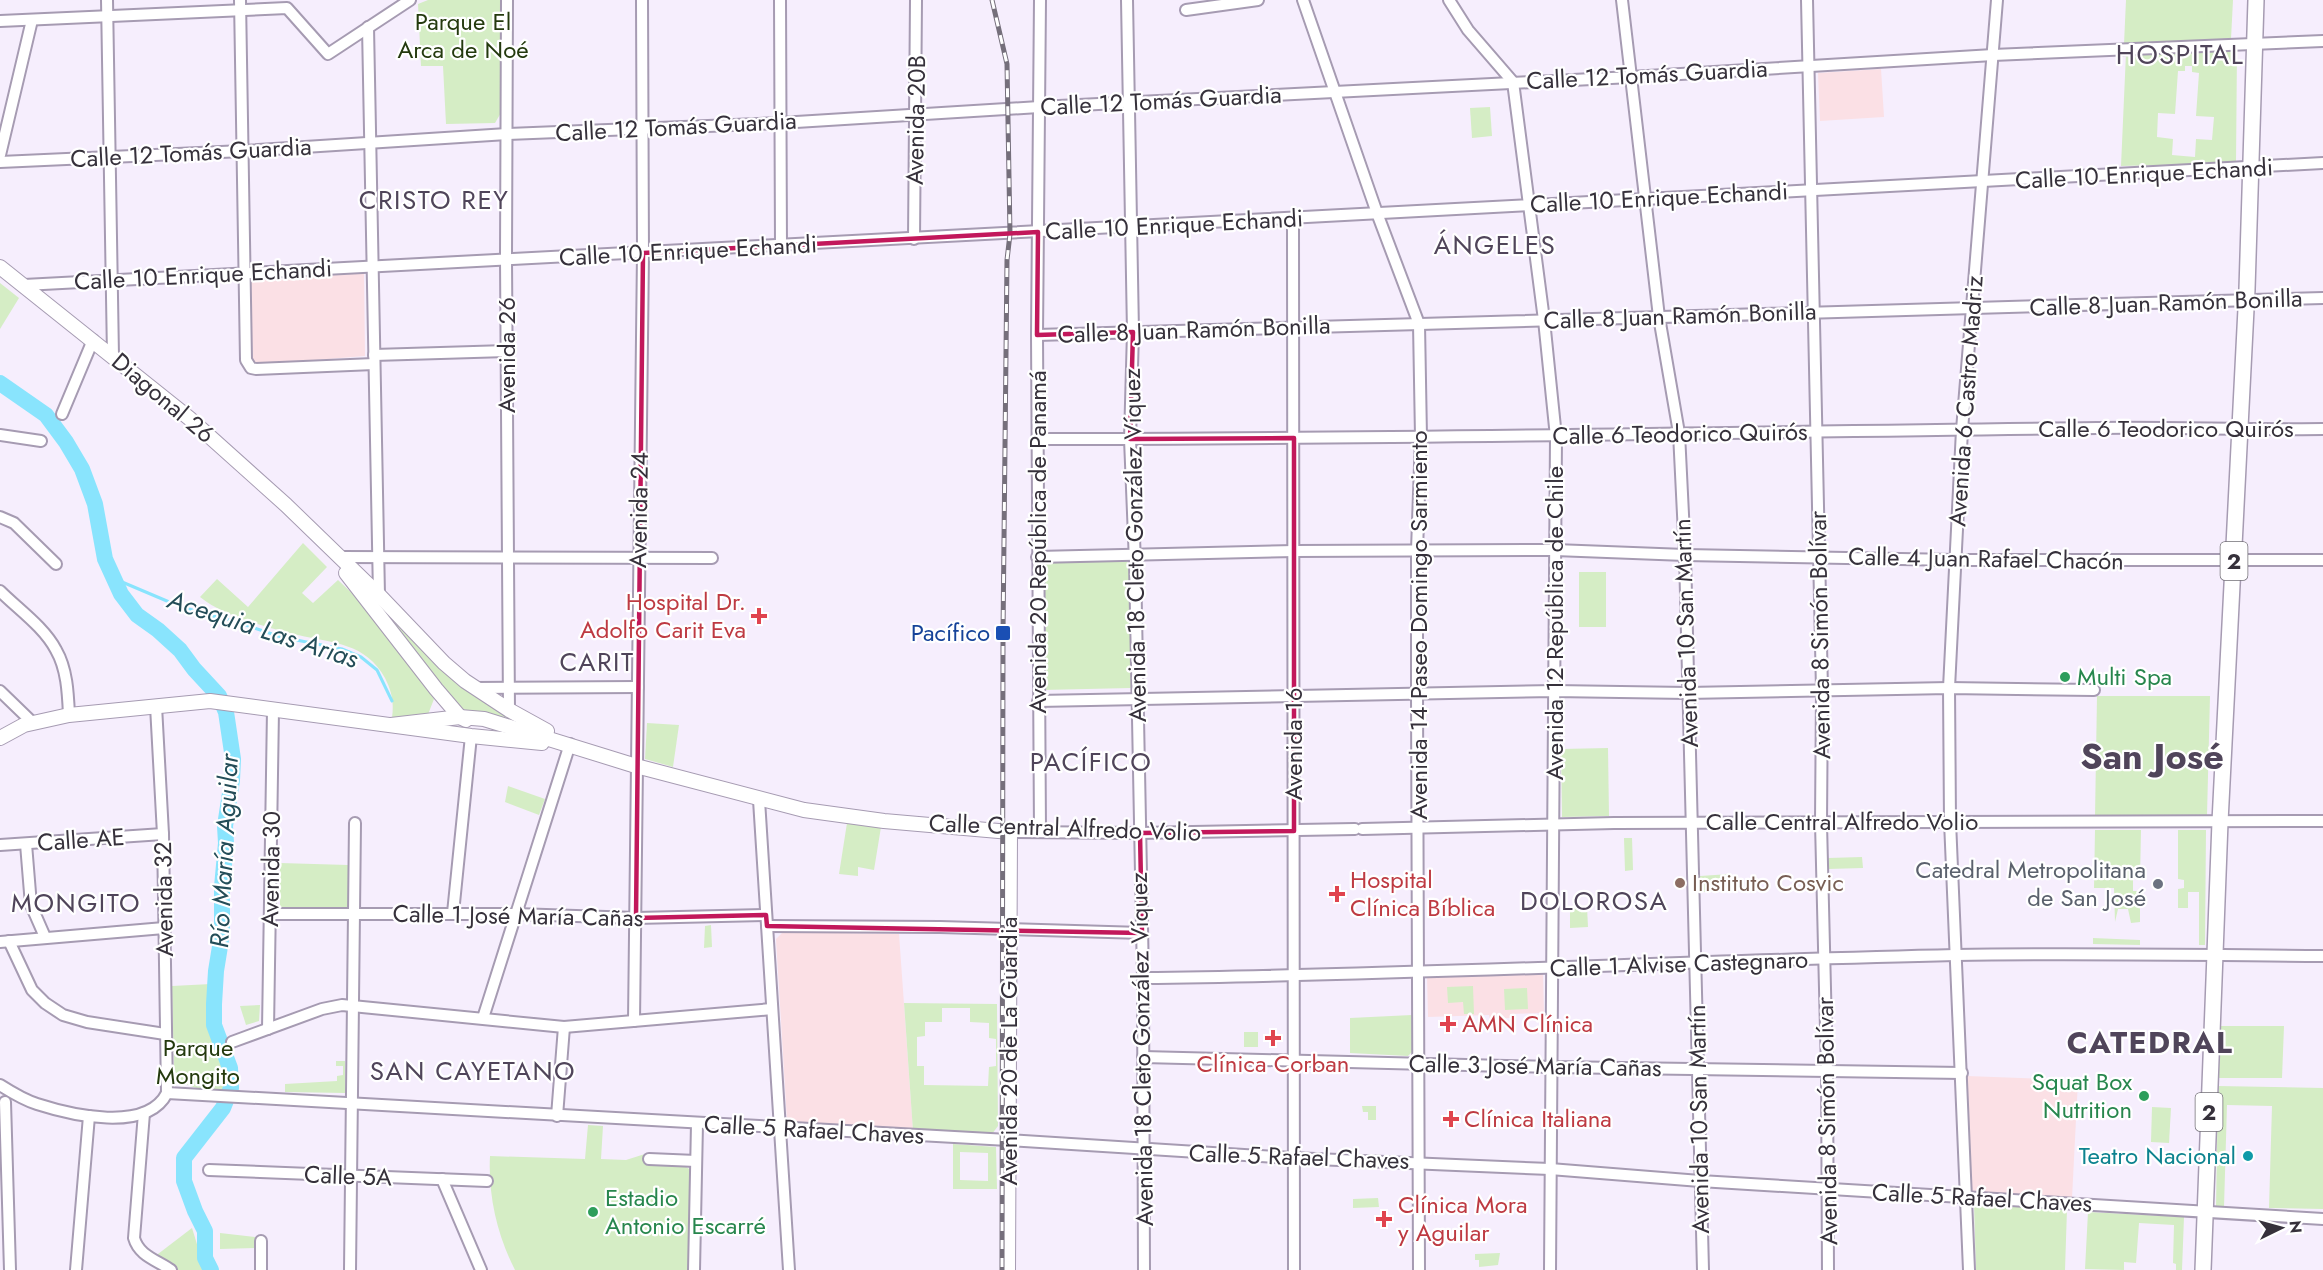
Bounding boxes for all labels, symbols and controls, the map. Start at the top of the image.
park label: Parque El Arca de Noé [397,4,529,67]
district label: HOSPITAL [2116,35,2244,74]
street label: Calle 12 Tomás Guardia [1525,51,1769,98]
street label: Avenida 20B [897,55,934,185]
street label: Calle 12 Tomás Guardia [1039,77,1283,124]
street label: Calle 12 Tomás Guardia [554,103,798,150]
street label: Calle 12 Tomás Guardia [69,129,313,176]
street label: Calle 10 Enrique Echandi [2014,149,2274,198]
street label: Calle 10 Enrique Echandi [1529,173,1789,222]
district label: CRISTO REY [359,181,509,219]
street label: Calle 10 Enrique Echandi [1044,200,1304,249]
street label: Calle 10 Enrique Echandi [558,226,818,275]
district label: ÁNGELES [1434,226,1556,264]
street label: Calle 10 Enrique Echandi [73,250,333,299]
street label: Avenida 6 Castro Madriz [1939,274,1992,528]
street label: Calle 8 Juan Ramón Bonilla [2029,280,2303,325]
street label: Calle 8 Juan Ramón Bonilla [1543,293,1817,338]
street label: Avenida 26 [489,297,524,413]
street label: Calle 8 Juan Ramón Bonilla [1057,307,1331,352]
street label: Diagonal 26 [104,344,223,451]
street label: Avenida 18 Cleto González Víquez [1114,368,1155,722]
street label: Avenida 20 República de Panamá [1020,370,1055,714]
street label: Calle 6 Teodorico Quirós [2038,411,2294,446]
street label: Calle 6 Teodorico Quirós [1552,414,1808,453]
street label: Avenida 14 Paseo Domingo Sarmiento [1401,430,1436,820]
street label: Avenida 24 [620,452,657,568]
street label: Avenida 12 República de Chile [1537,466,1572,780]
street label: Avenida 8 Simón Bolívar [1800,510,1839,759]
street label: Avenida 10 San Martín [1664,518,1707,748]
street label: Calle 4 Juan Rafael Chacón [1848,539,2124,578]
road number: 2 [2220,542,2248,580]
water label: Acequia Las Arias [162,580,364,678]
place label: Hospital Dr. Adolfo Carit Eva [580,584,746,647]
marker: Hospital Dr. Adolfo Carit Eva [750,607,768,625]
place label: Pacífico [911,615,990,650]
marker: Pacífico [994,624,1012,642]
district label: CARIT [559,643,635,681]
place label: Multi Spa [2077,659,2172,694]
marker: Multi Spa [2058,670,2072,684]
street label: Avenida 16 [1276,687,1311,801]
district label: San José [2080,730,2224,782]
district label: PACÍFICO [1030,743,1152,781]
water label: Río María Aguilar [200,752,248,949]
street label: Calle Central Alfredo Volio [1706,804,1978,839]
street label: Calle Central Alfredo Volio [928,805,1202,850]
street label: Avenida 30 [252,811,289,927]
street label: Calle AE [36,819,126,860]
street label: Avenida 32 [145,841,182,957]
place label: Catedral Metropolitana de San José [1915,852,2146,915]
place label: Hospital Clínica Bíblica [1350,862,1495,925]
place label: Instituto Cosvic [1692,865,1844,900]
street label: Avenida 18 Cleto González Víquez [1121,872,1162,1226]
marker: Instituto Cosvic [1673,876,1687,890]
marker: Catedral Metropolitana de San José [2151,877,2165,891]
district label: DOLOROSA [1520,882,1668,920]
district label: MONGITO [11,884,141,922]
marker: Hospital Clínica Bíblica [1328,885,1346,903]
street label: Calle 1 José María Cañas [392,896,644,935]
street label: Avenida 20 de La Guardia [991,917,1026,1185]
street label: Calle 1 Alvise Castegnaro [1549,941,1809,986]
street label: Avenida 8 Simón Bolívar [1807,996,1846,1245]
street label: Avenida 10 San Martín [1679,1004,1718,1234]
place label: AMN Clínica [1462,1006,1593,1041]
marker: AMN Clínica [1439,1015,1457,1033]
district label: CATEDRAL [2067,1021,2233,1064]
marker: Clínica Corban [1264,1029,1282,1047]
park label: Parque Mongito [156,1030,240,1093]
place label: Clínica Corban [1197,1046,1349,1081]
street label: Calle 3 José María Cañas [1408,1046,1662,1085]
district label: SAN CAYETANO [370,1052,576,1090]
place label: Squat Box Nutrition [2032,1064,2133,1127]
marker: Squat Box Nutrition [2137,1089,2151,1103]
road number: 2 [2196,1093,2222,1131]
place label: Clínica Italiana [1464,1101,1612,1136]
street label: Calle 5 Rafael Chaves [703,1106,925,1153]
marker: Clínica Italiana [1442,1110,1460,1128]
street label: Calle 5 Rafael Chaves [1188,1135,1410,1178]
place label: Teatro Nacional [2079,1138,2236,1173]
marker: Teatro Nacional [2241,1149,2255,1163]
street label: Calle 5A [303,1156,393,1195]
street label: Calle 5 Rafael Chaves [1871,1174,2093,1221]
place label: Estadio Antonio Escarré [605,1180,766,1243]
place label: Clínica Mora y Aguilar [1398,1187,1528,1250]
north arrow [2251,1198,2311,1258]
marker: Estadio Antonio Escarré [586,1205,600,1219]
marker: Clínica Mora y Aguilar [1375,1210,1393,1228]
text: N [2283,1219,2307,1234]

